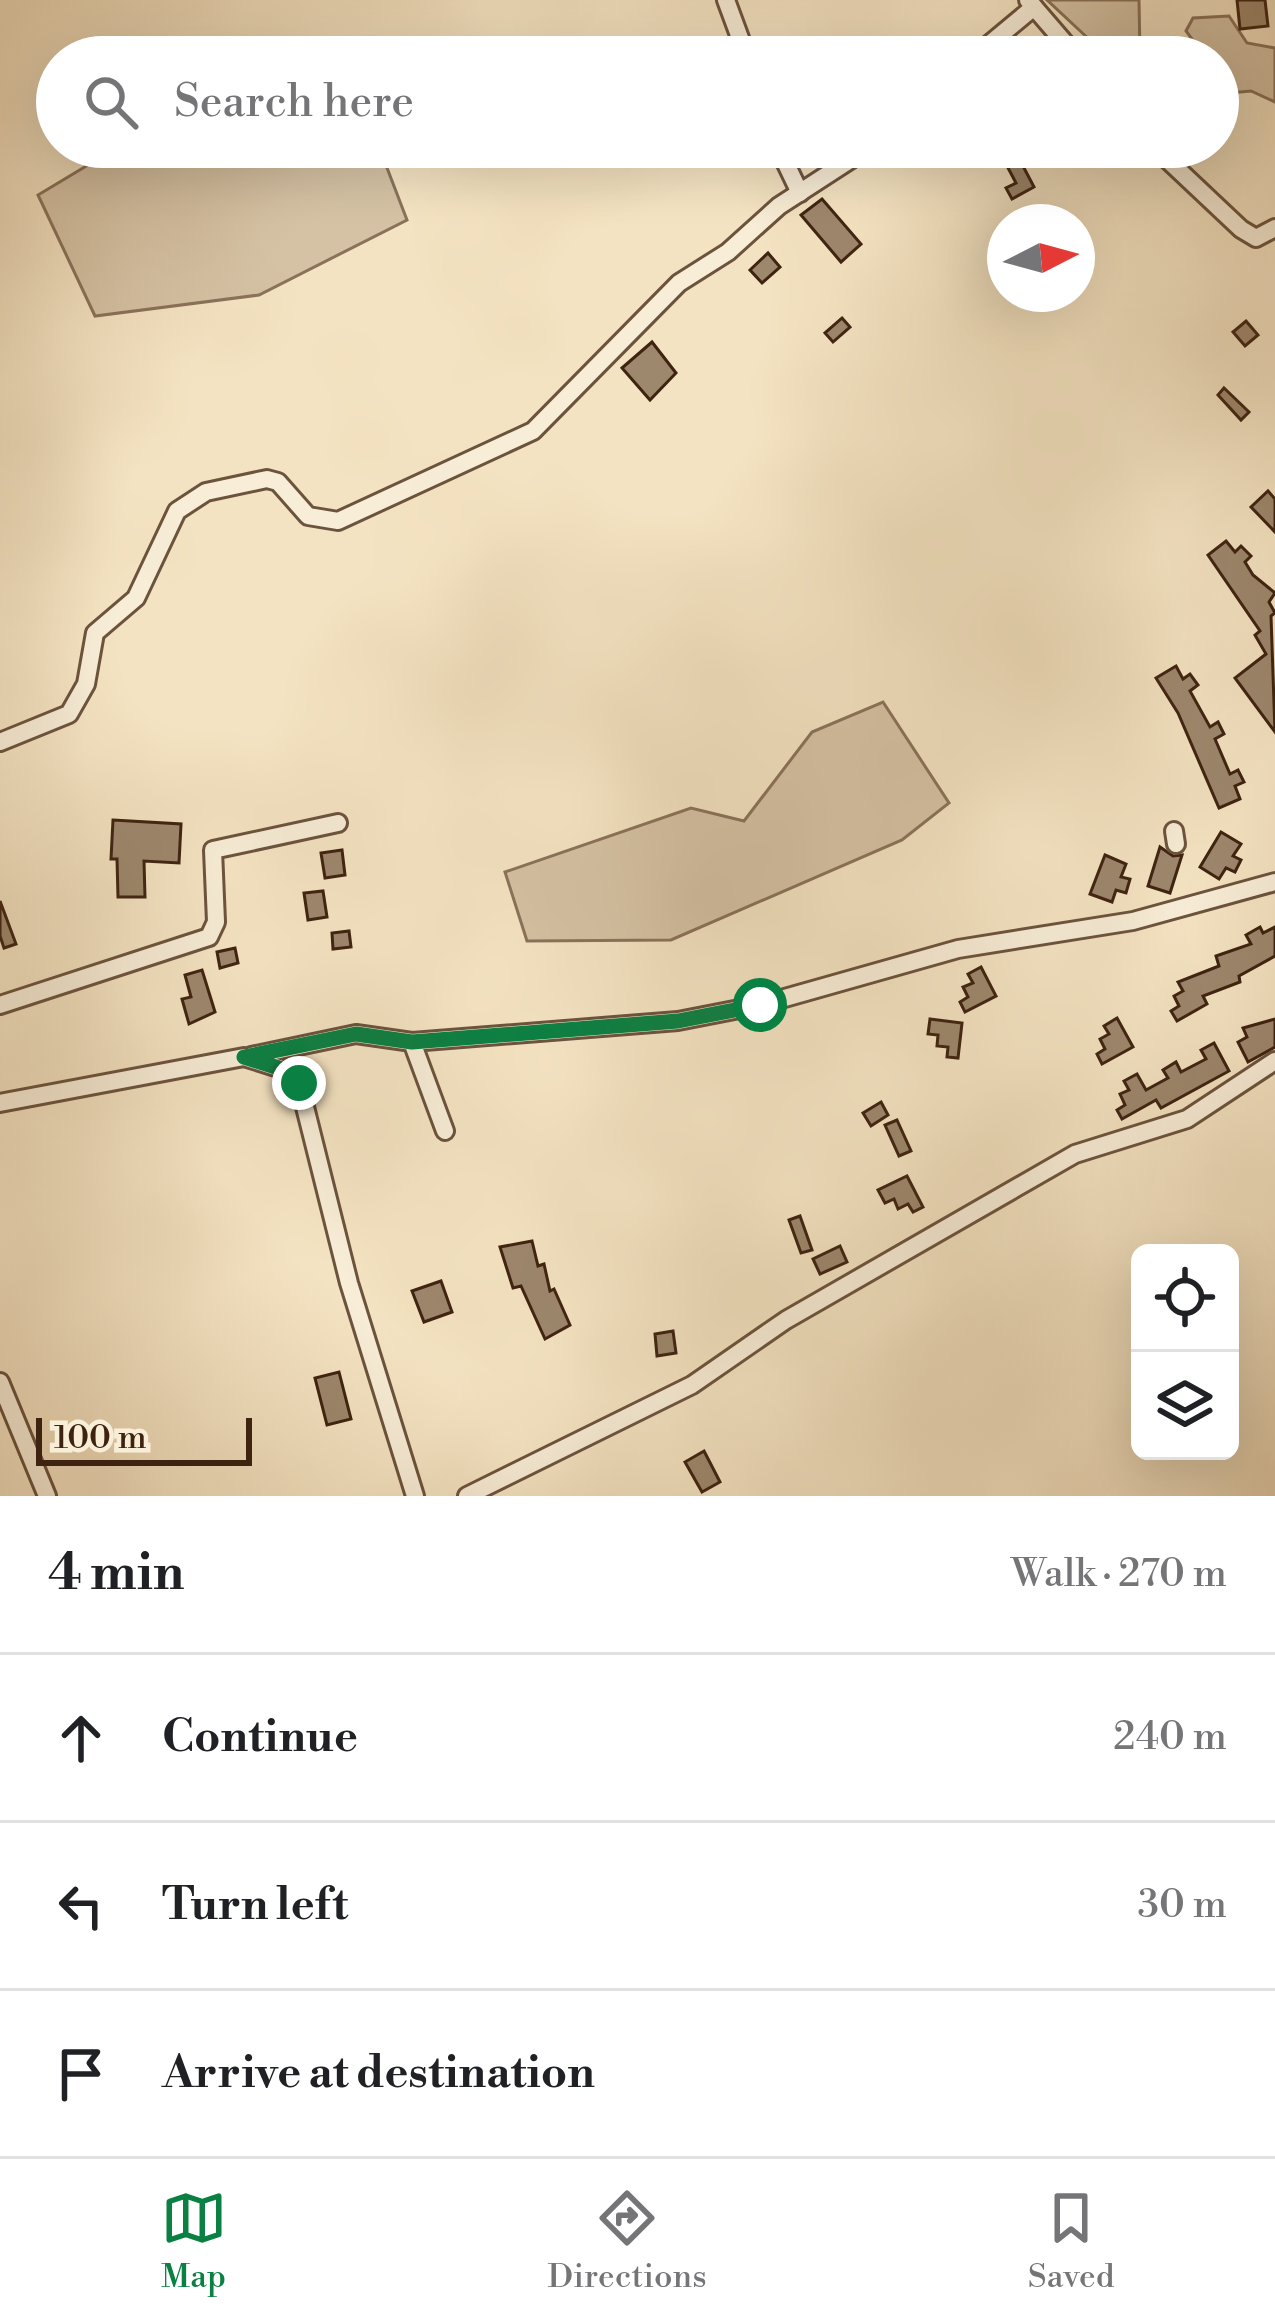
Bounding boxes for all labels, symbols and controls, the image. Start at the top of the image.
search box [36,36,1239,168]
icon: search [78,69,144,135]
text: Search here [174,74,414,131]
north arrow [987,204,1095,312]
route start [733,978,787,1032]
route end [272,1056,326,1110]
map controls [1131,1244,1239,1460]
button: locate [1131,1244,1239,1352]
button: layers [1131,1352,1239,1460]
scale bar [36,1412,252,1465]
text: 100 m [54,1418,147,1459]
text: 4 min [48,1542,184,1606]
text: Walk · 270 m [1011,1550,1227,1599]
icon: ahead [48,1705,114,1771]
text: Continue [162,1709,358,1766]
text: 240 m [1113,1713,1227,1762]
icon: left [48,1873,114,1939]
text: Turn left [162,1877,348,1934]
text: 30 m [1137,1881,1227,1930]
icon: arrive [48,2041,114,2107]
text: Arrive at destination [162,2045,595,2102]
tab: Map [161,2185,227,2298]
tab: Directions [548,2185,707,2298]
tab: Saved [1028,2185,1114,2298]

